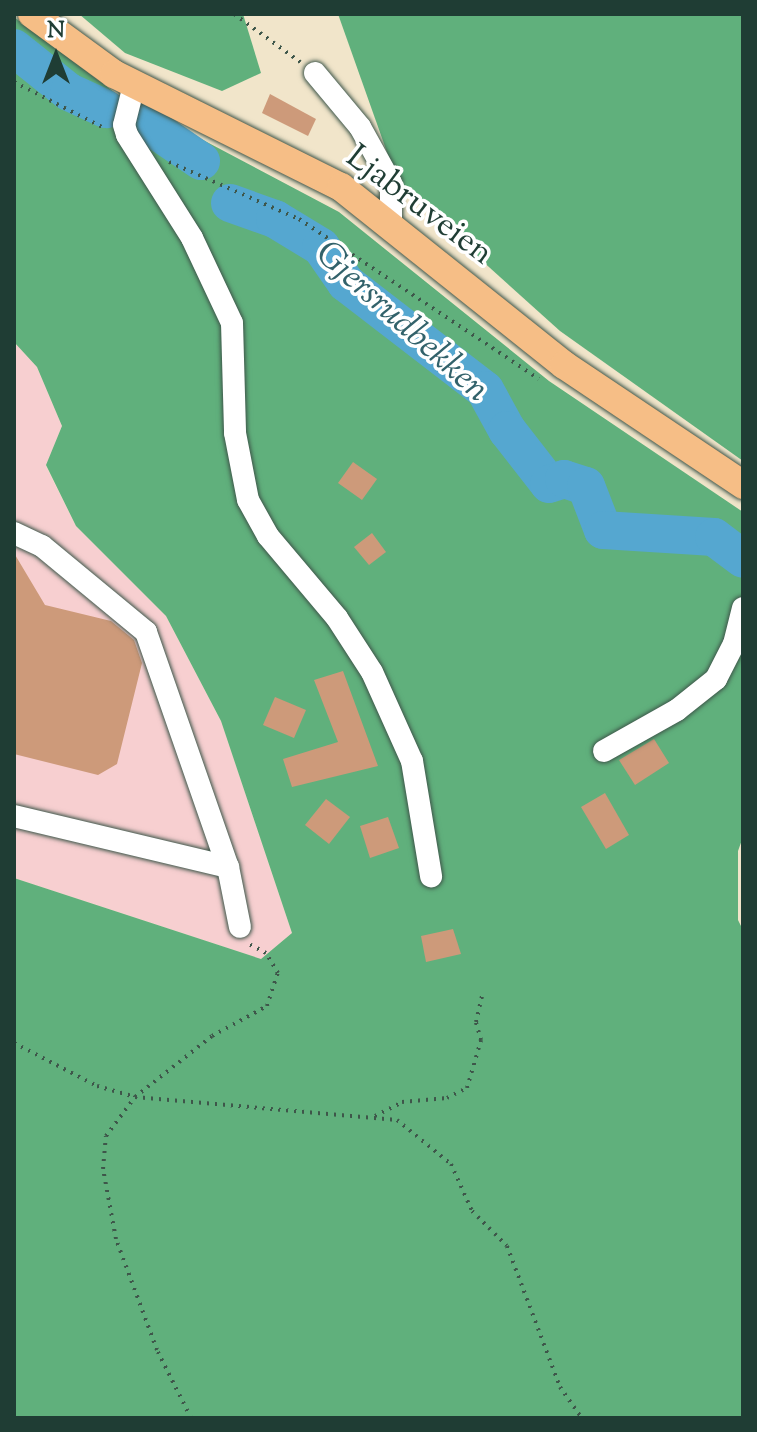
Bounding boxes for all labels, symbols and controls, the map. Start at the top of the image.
north arrow [16,16,96,96]
text: N [47,16,65,48]
street label: Ljabruveien [337,137,501,275]
water label: Gjersrudbekken [305,234,497,412]

